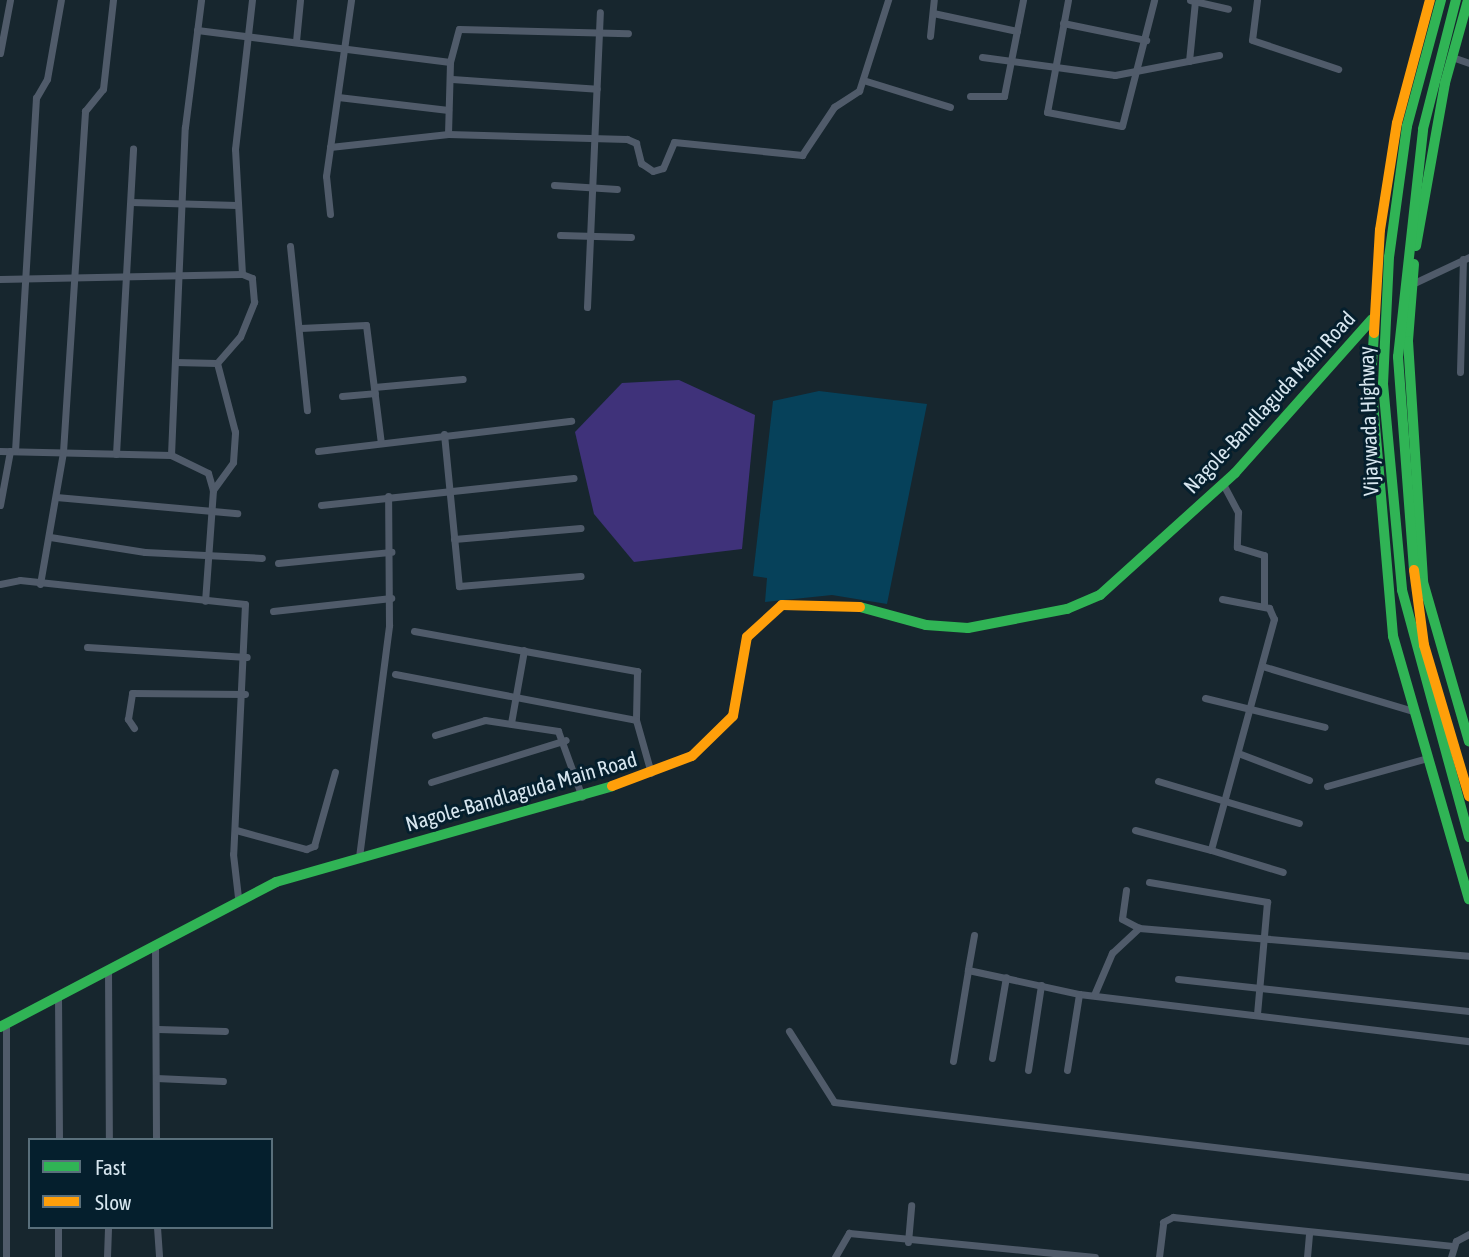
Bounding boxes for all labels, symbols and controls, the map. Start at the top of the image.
street label: Nagole-Bandlaguda Main Road [1178,306,1360,498]
street label: Vijaywada Highway [1353,346,1383,496]
street label: Nagole-Bandlaguda Main Road [402,746,640,836]
legend [28,1138,273,1229]
text: Fast [95,1155,126,1179]
text: Slow [95,1190,131,1214]

